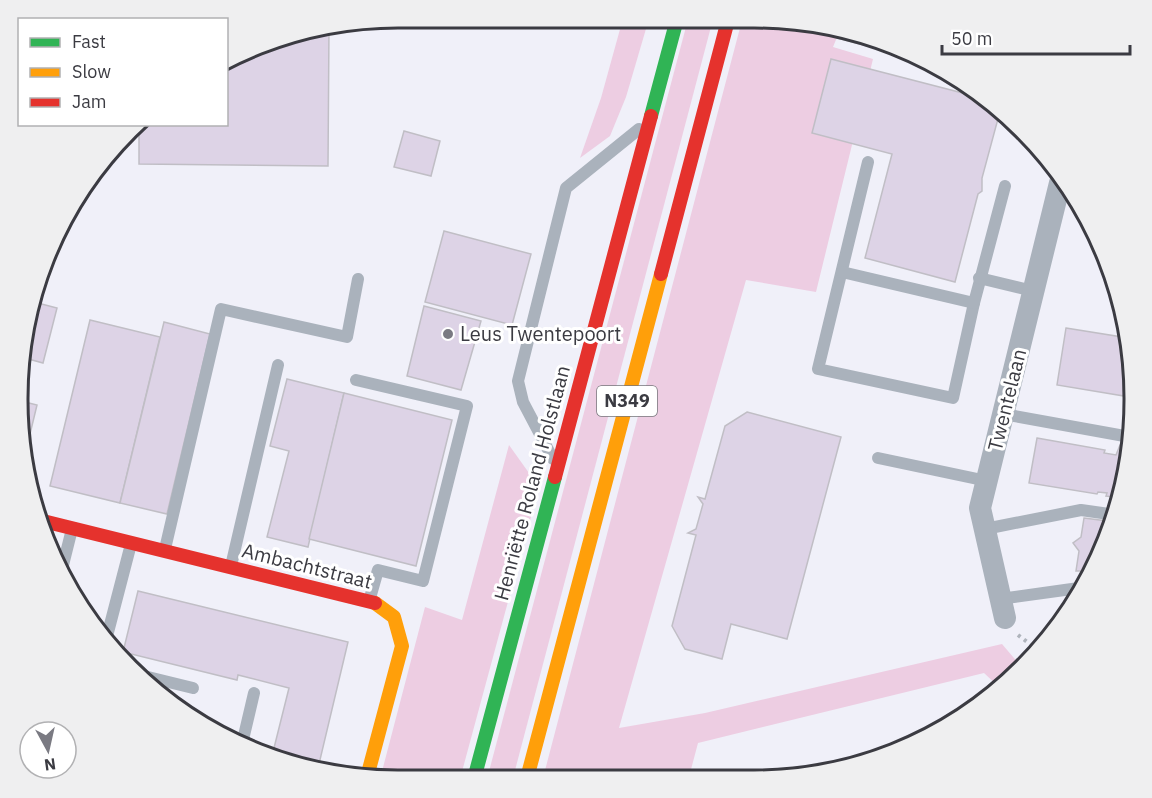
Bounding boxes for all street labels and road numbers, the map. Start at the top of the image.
street label: Twentelaan [981,346,1032,454]
street label: Henriëtte Roland Holstlaan [487,362,576,603]
road number: N349 [597,386,657,416]
street label: Ambachtstraat [239,536,375,595]

